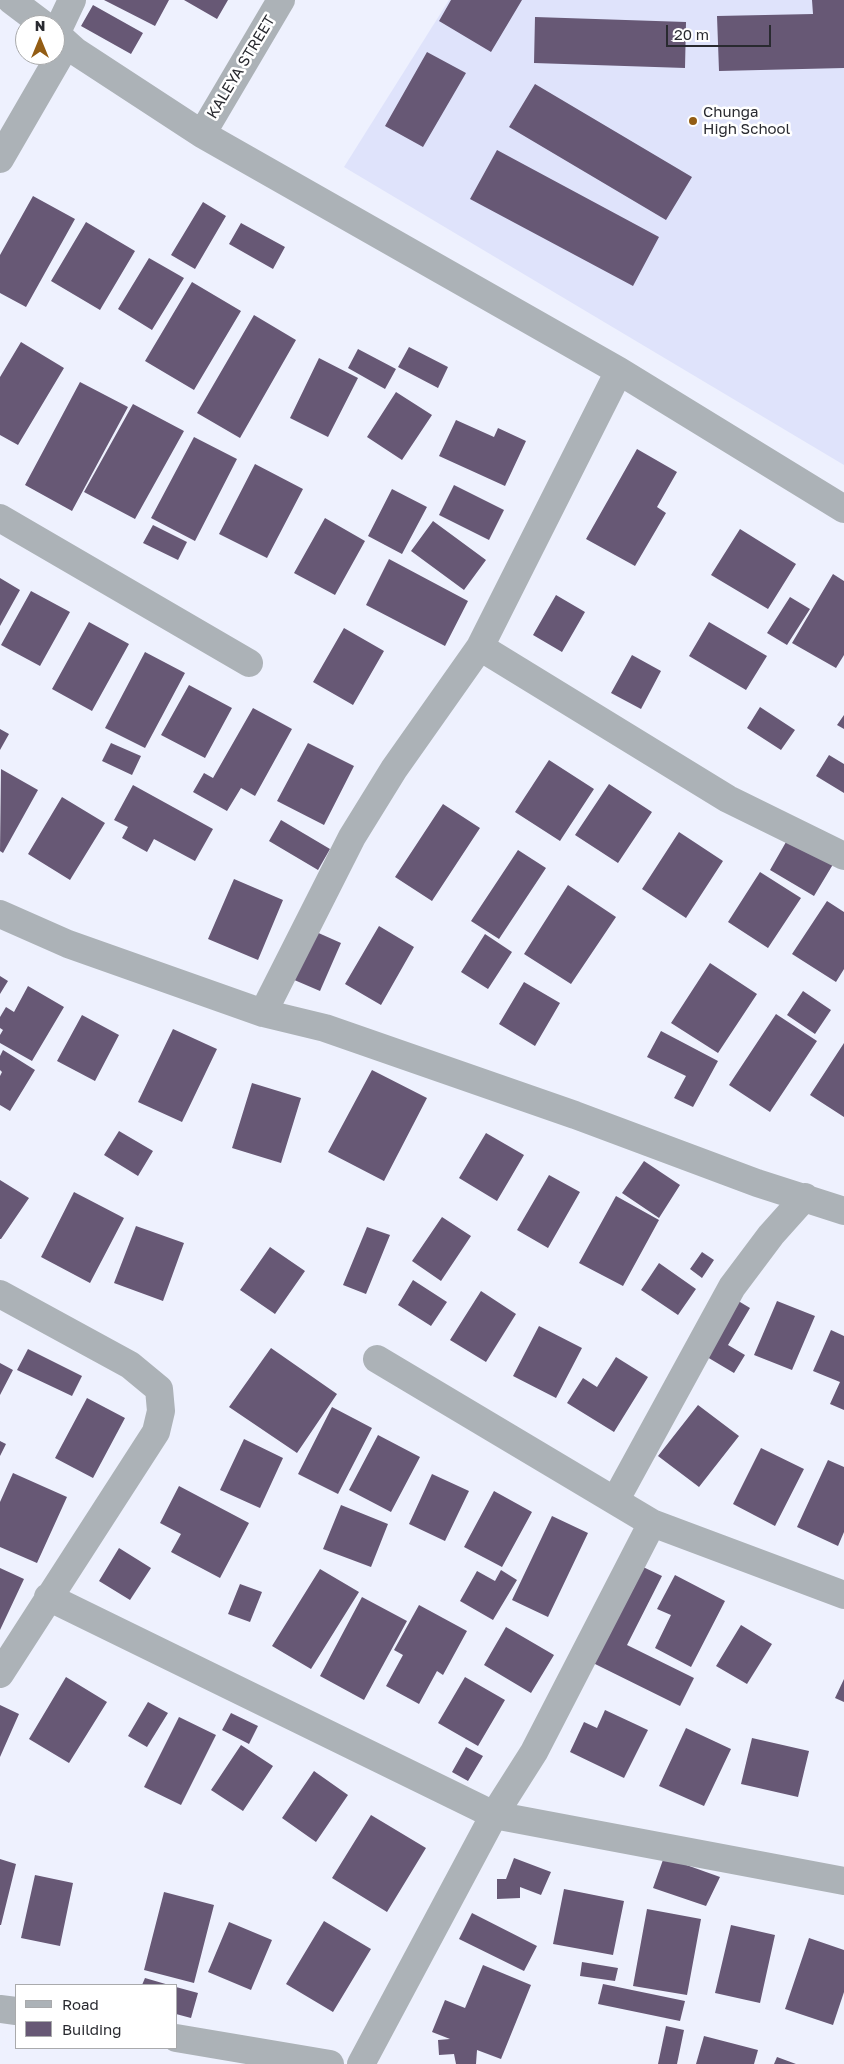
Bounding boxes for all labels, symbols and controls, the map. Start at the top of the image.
street label: KALEYA STREET [203,12,279,122]
north arrow [15,15,65,65]
scale bar [669,15,774,47]
text: N [35,17,45,34]
text: 20 m [674,25,709,43]
place label: Chunga High School [703,103,790,138]
marker: Chunga High School [687,115,699,127]
legend [15,1984,178,2049]
text: Road [62,1995,99,2013]
text: Building [62,2020,122,2038]

